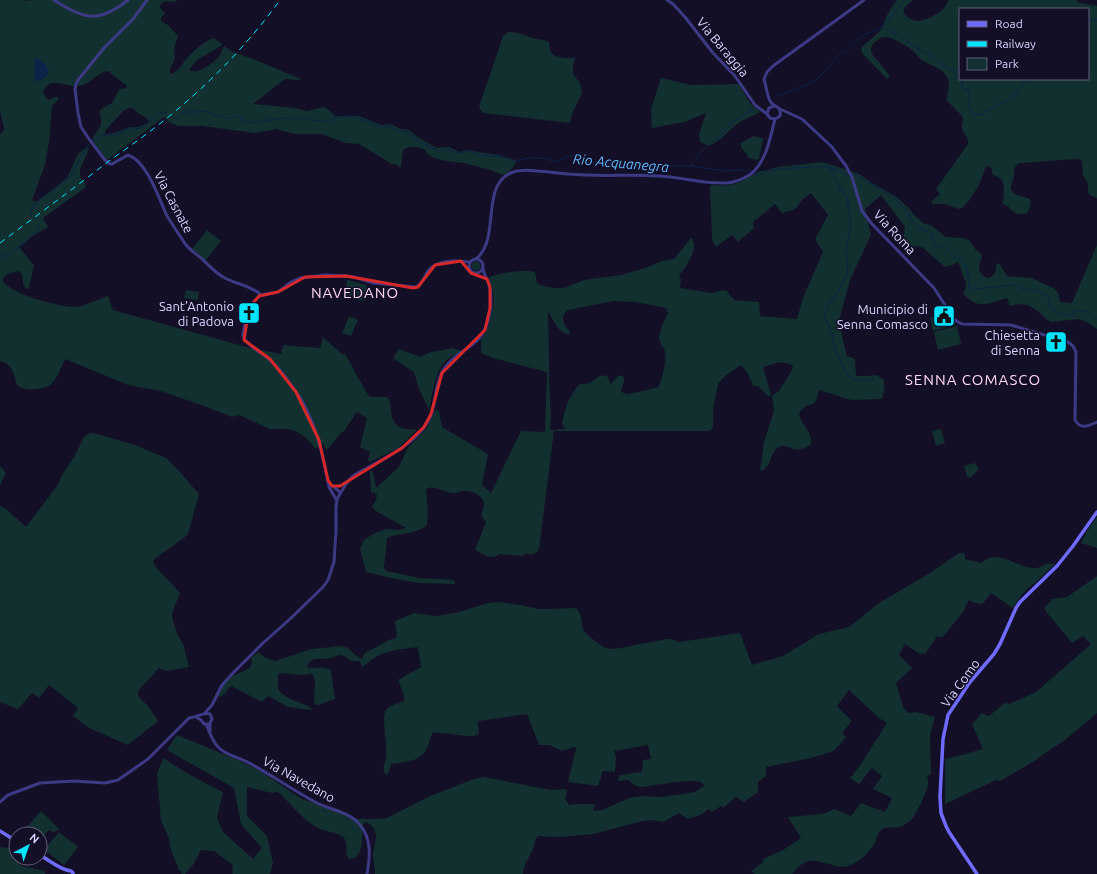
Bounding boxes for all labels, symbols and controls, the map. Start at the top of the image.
legend [959,8,1089,80]
street label: Via Baraggia [694,15,752,79]
text: Road [995,17,1023,30]
text: Railway [995,37,1036,50]
text: Park [995,57,1019,70]
water label: Rio Acquanegra [572,151,670,175]
street label: Via Casnate [152,169,196,235]
street label: Via Roma [871,207,919,257]
district label: NAVEDANO [311,284,399,301]
place label: Sant'Antonio di Padova [159,299,234,328]
church icon: Sant'Antonio di Padova [236,300,262,326]
place label: Municipio di Senna Comasco [837,302,928,331]
public building icon: Municipio di Senna Comasco [931,303,957,329]
place label: Chiesetta di Senna [985,328,1040,357]
church icon: Chiesetta di Senna [1043,329,1069,355]
district label: SENNA COMASCO [905,371,1041,388]
street label: Via Como [938,656,982,710]
street label: Via Navedano [261,753,337,805]
north arrow [8,826,48,866]
text: N [28,831,42,846]

